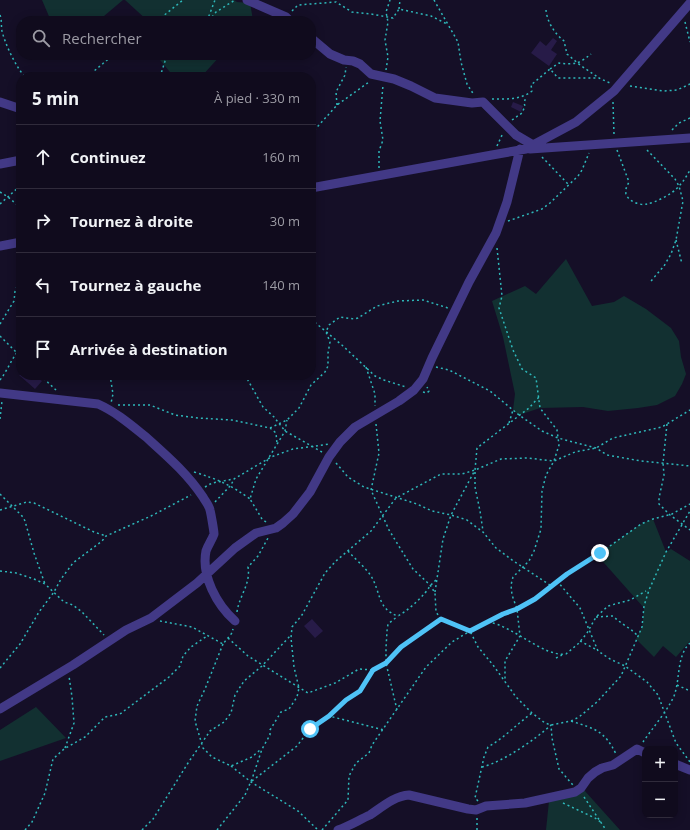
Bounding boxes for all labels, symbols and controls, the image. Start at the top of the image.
search box [16,16,316,60]
icon: search [30,27,52,49]
text: Rechercher [62,28,142,48]
text: 5 min [32,87,79,110]
text: À pied · 330 m [214,89,300,107]
icon: ahead [32,146,54,168]
text: Continuez [70,147,146,167]
text: 160 m [262,148,300,166]
icon: right [32,210,54,232]
text: Tournez à droite [70,211,193,231]
text: 30 m [270,212,300,230]
icon: left [32,274,54,296]
text: Tournez à gauche [70,275,201,295]
text: 140 m [262,276,300,294]
icon: arrive [32,338,54,360]
text: Arrivée à destination [70,339,228,359]
route end [591,544,609,562]
route start [301,720,319,738]
map controls [642,746,678,818]
button: + [642,746,678,782]
button: − [642,782,678,818]

